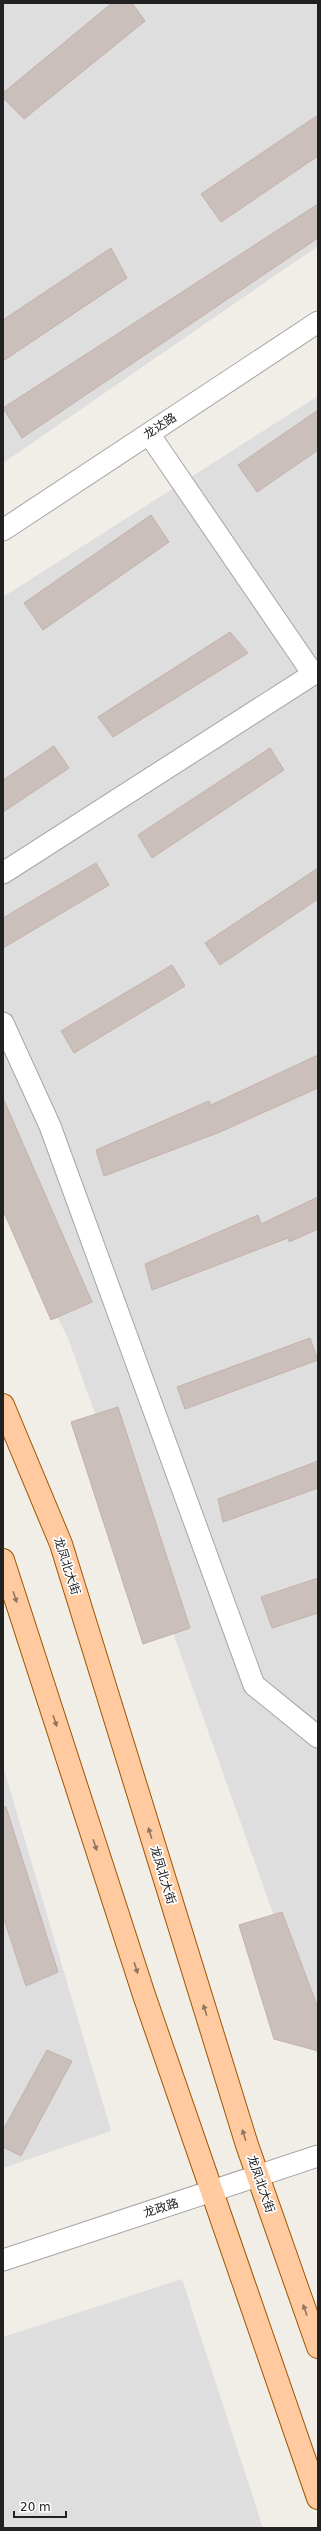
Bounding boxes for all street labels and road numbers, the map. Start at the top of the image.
street label: 龙达路 [141,410,179,442]
street label: 龙凤北大街 [51,1535,83,1597]
street label: 龙凤北大街 [148,1844,178,1906]
street label: 龙凤北大街 [245,2153,277,2215]
street label: 龙政路 [142,2196,180,2220]

